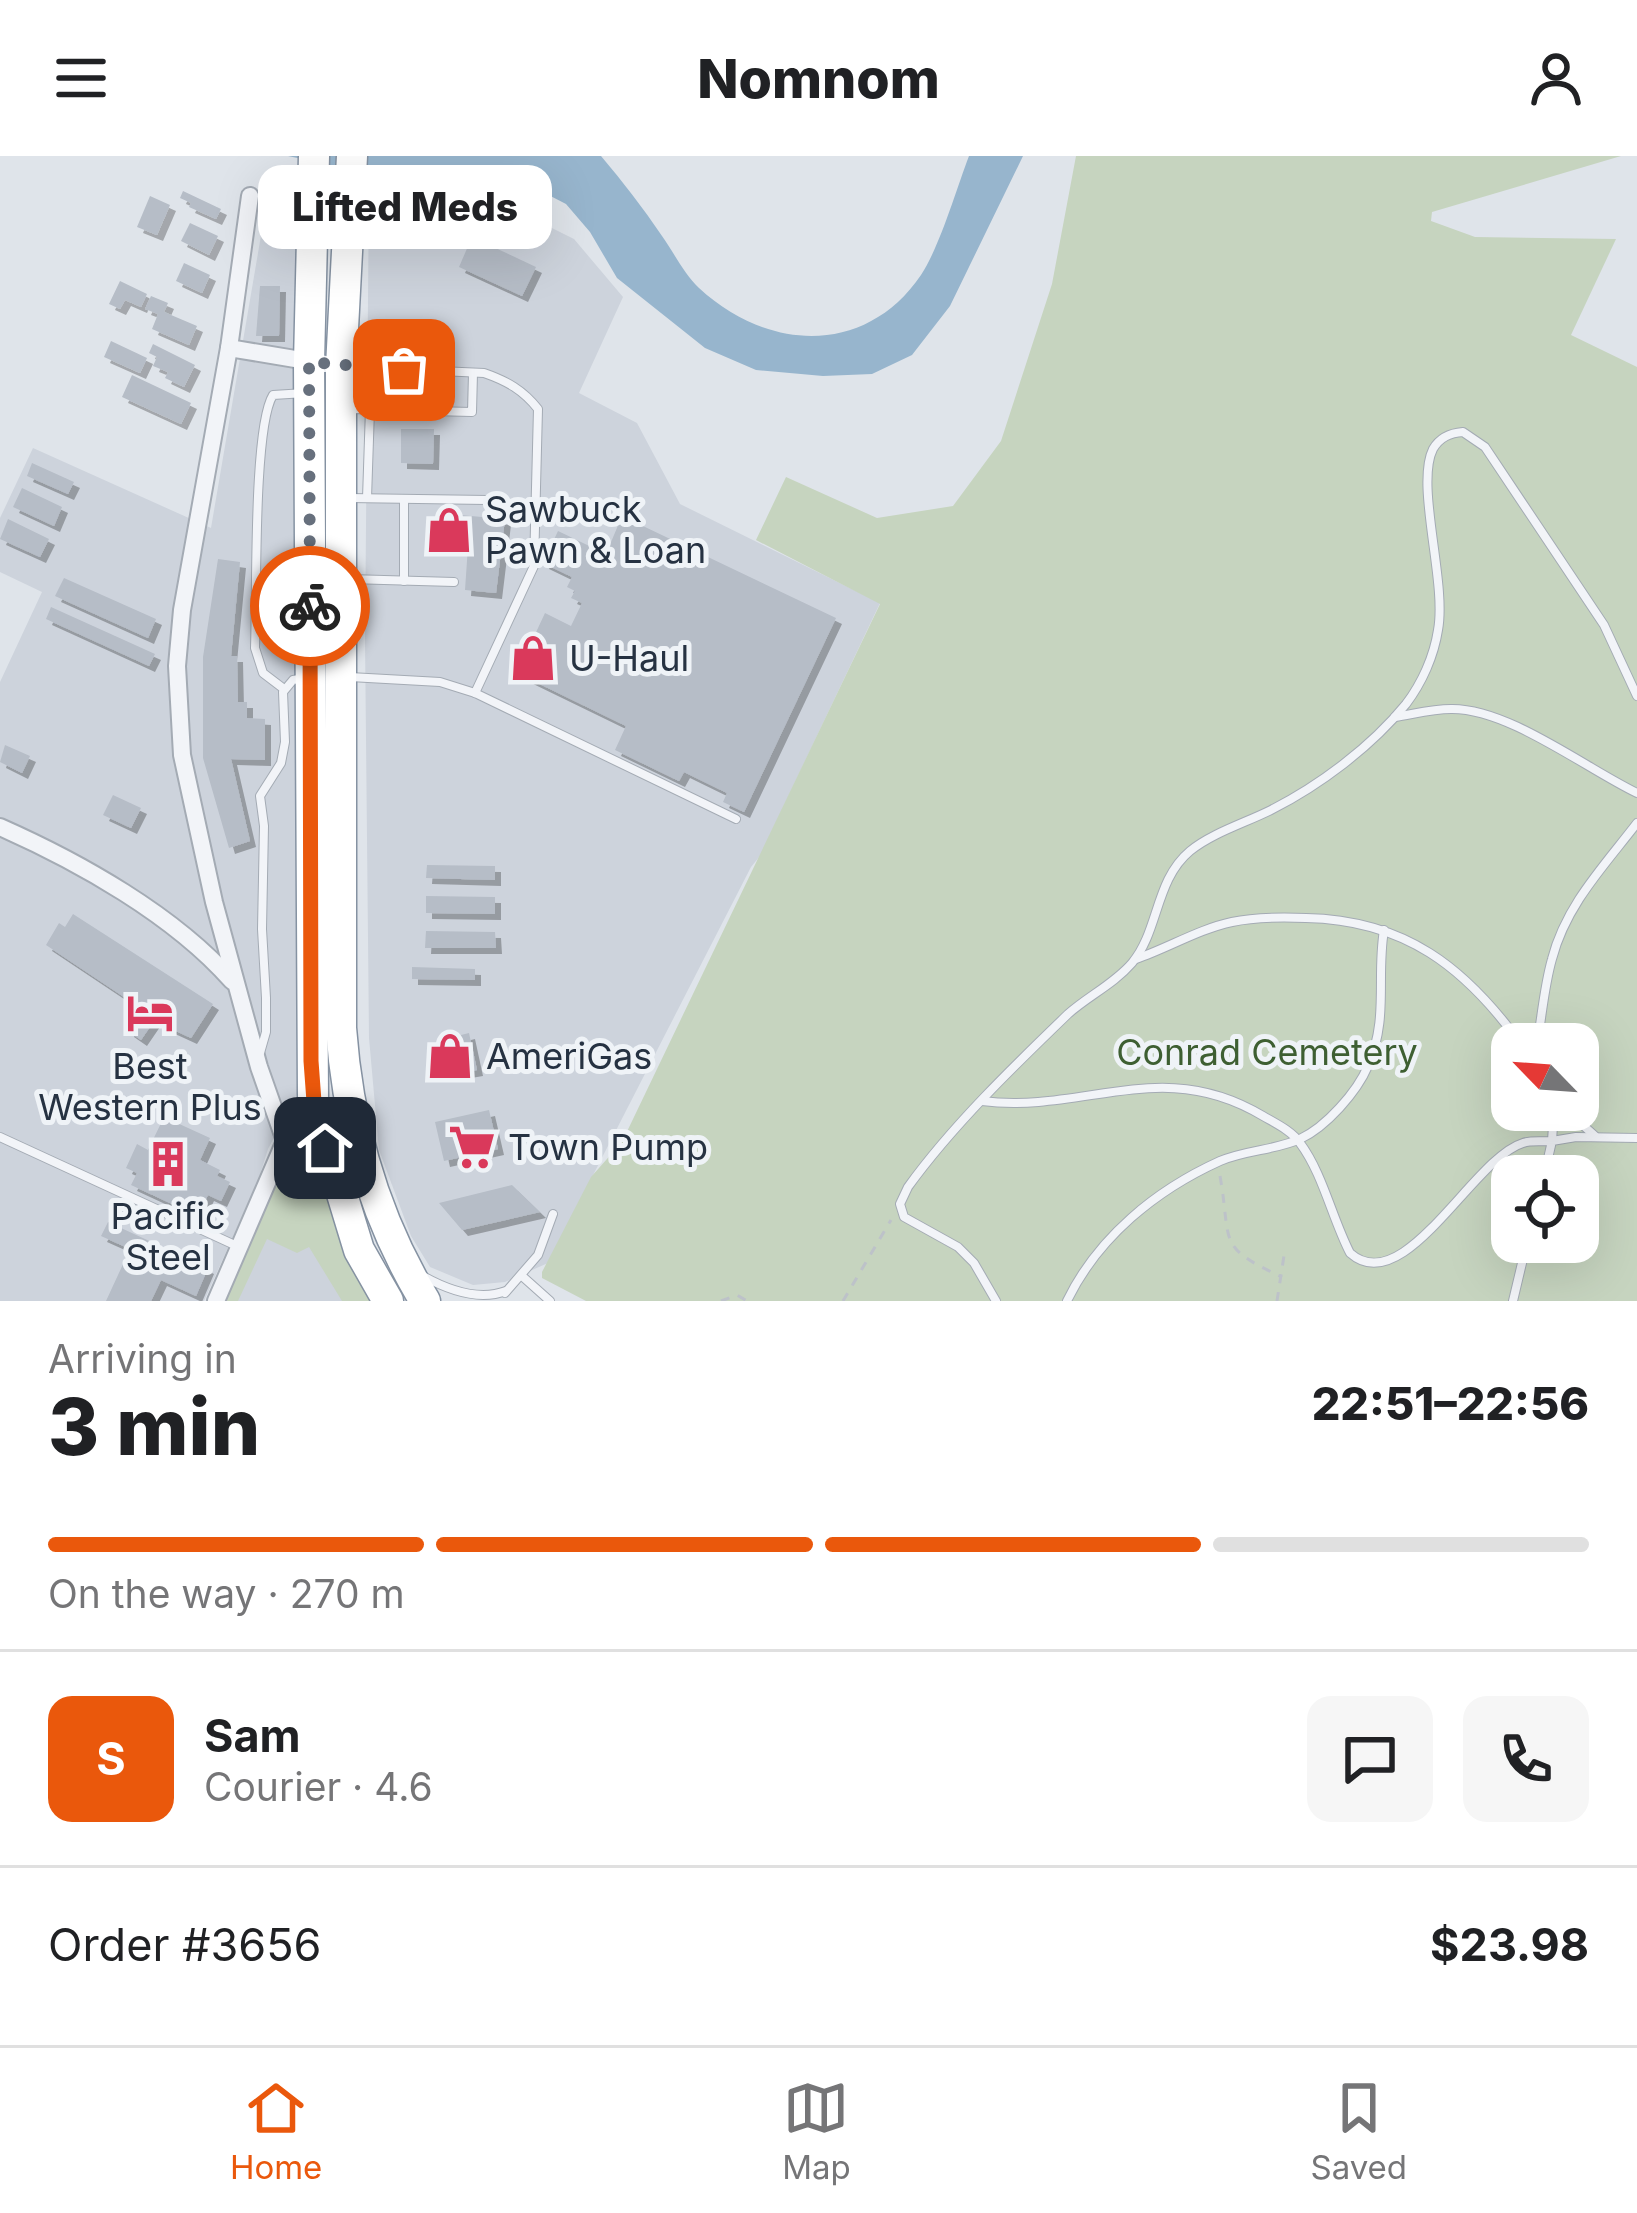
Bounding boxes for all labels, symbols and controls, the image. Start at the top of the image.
icon: menu [48,45,114,111]
icon: person [1523,45,1589,111]
text: Nomnom [697,46,940,111]
callout: Lifted Meds [257,166,551,250]
text: Lifted Meds [292,183,518,230]
pin [353,319,455,421]
icon: bag [371,337,437,403]
place label: Sawbuck Pawn & Loan [485,487,706,572]
shop icon: Sawbuck Pawn & Loan [424,505,474,555]
courier [250,546,370,666]
icon: bike [277,573,343,639]
shop icon: U-Haul [508,633,558,683]
place label: U-Haul [569,636,689,680]
hotel icon: Best Western Plus [125,988,175,1038]
north arrow [1491,1023,1599,1131]
map controls [1491,1023,1599,1263]
park label: Conrad Cemetery [1116,1030,1418,1074]
shop icon: AmeriGas [425,1031,475,1081]
place label: AmeriGas [486,1034,652,1078]
place label: Best Western Plus [38,1044,262,1129]
pin [274,1097,376,1199]
icon: home [292,1115,358,1181]
supermarket icon: Town Pump [447,1122,497,1172]
place label: Town Pump [508,1125,708,1169]
building icon: Pacific Steel [143,1139,193,1189]
button: locate [1491,1155,1599,1263]
place label: Pacific Steel [110,1194,226,1279]
text: Arriving in [48,1335,237,1382]
text: 22:51–22:56 [1312,1376,1589,1431]
text: 3 min [48,1379,260,1474]
text: On the way · 270 m [48,1570,405,1617]
button: chat [1307,1696,1433,1822]
button: phone [1463,1696,1589,1822]
text: Sam [204,1708,301,1763]
text: S [96,1731,126,1786]
text: Courier · 4.6 [204,1763,433,1810]
text: Order #3656 [48,1917,321,1972]
text: $23.98 [1430,1917,1589,1972]
tab: Home [230,2075,322,2187]
tab: Map [782,2075,851,2187]
tab: Saved [1311,2075,1407,2187]

